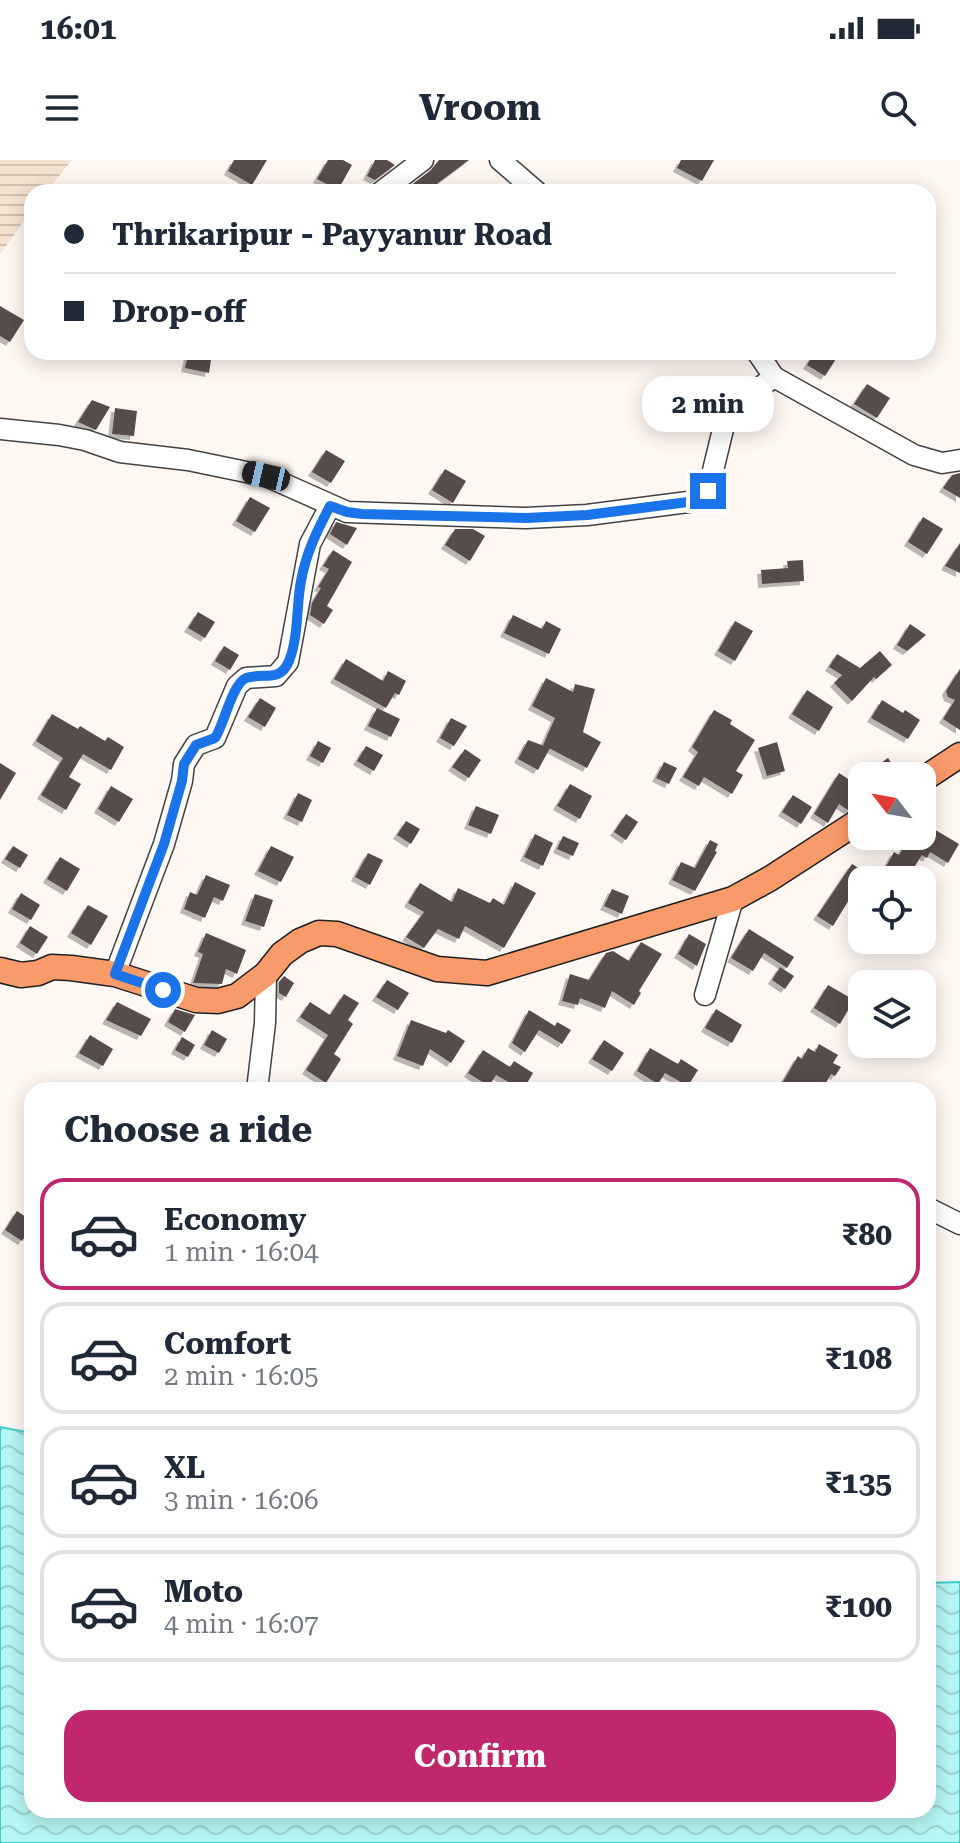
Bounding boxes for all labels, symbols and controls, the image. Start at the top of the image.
text: 16:01 [40,11,117,46]
icon: menu [40,86,84,130]
icon: search [876,86,920,130]
text: Vroom [419,87,541,129]
text: Thrikaripur - Payyanur Road [112,217,552,252]
text: Drop-off [112,294,246,329]
callout: 2 min [642,375,774,431]
text: 2 min [672,389,744,419]
car [240,459,292,493]
route end [690,473,726,509]
north arrow [848,762,936,850]
map controls [848,762,936,1058]
button: locate [848,866,936,954]
button: layers [848,970,936,1058]
route start [145,972,181,1008]
text: Choose a ride [64,1109,312,1151]
icon: car [68,1198,140,1270]
text: Economy [164,1202,306,1237]
text: ₹80 [842,1217,892,1252]
text: 1 min · 16:04 [164,1237,319,1267]
icon: car [68,1322,140,1394]
text: Comfort [164,1326,291,1361]
text: ₹108 [825,1341,892,1376]
text: 2 min · 16:05 [164,1361,319,1391]
icon: car [68,1446,140,1518]
text: XL [164,1450,205,1485]
text: ₹135 [825,1465,892,1500]
text: 3 min · 16:06 [164,1485,319,1515]
icon: car [68,1570,140,1642]
text: Moto [164,1574,243,1609]
text: ₹100 [825,1589,892,1624]
text: 4 min · 16:07 [164,1609,319,1639]
button: Confirm [64,1710,896,1802]

